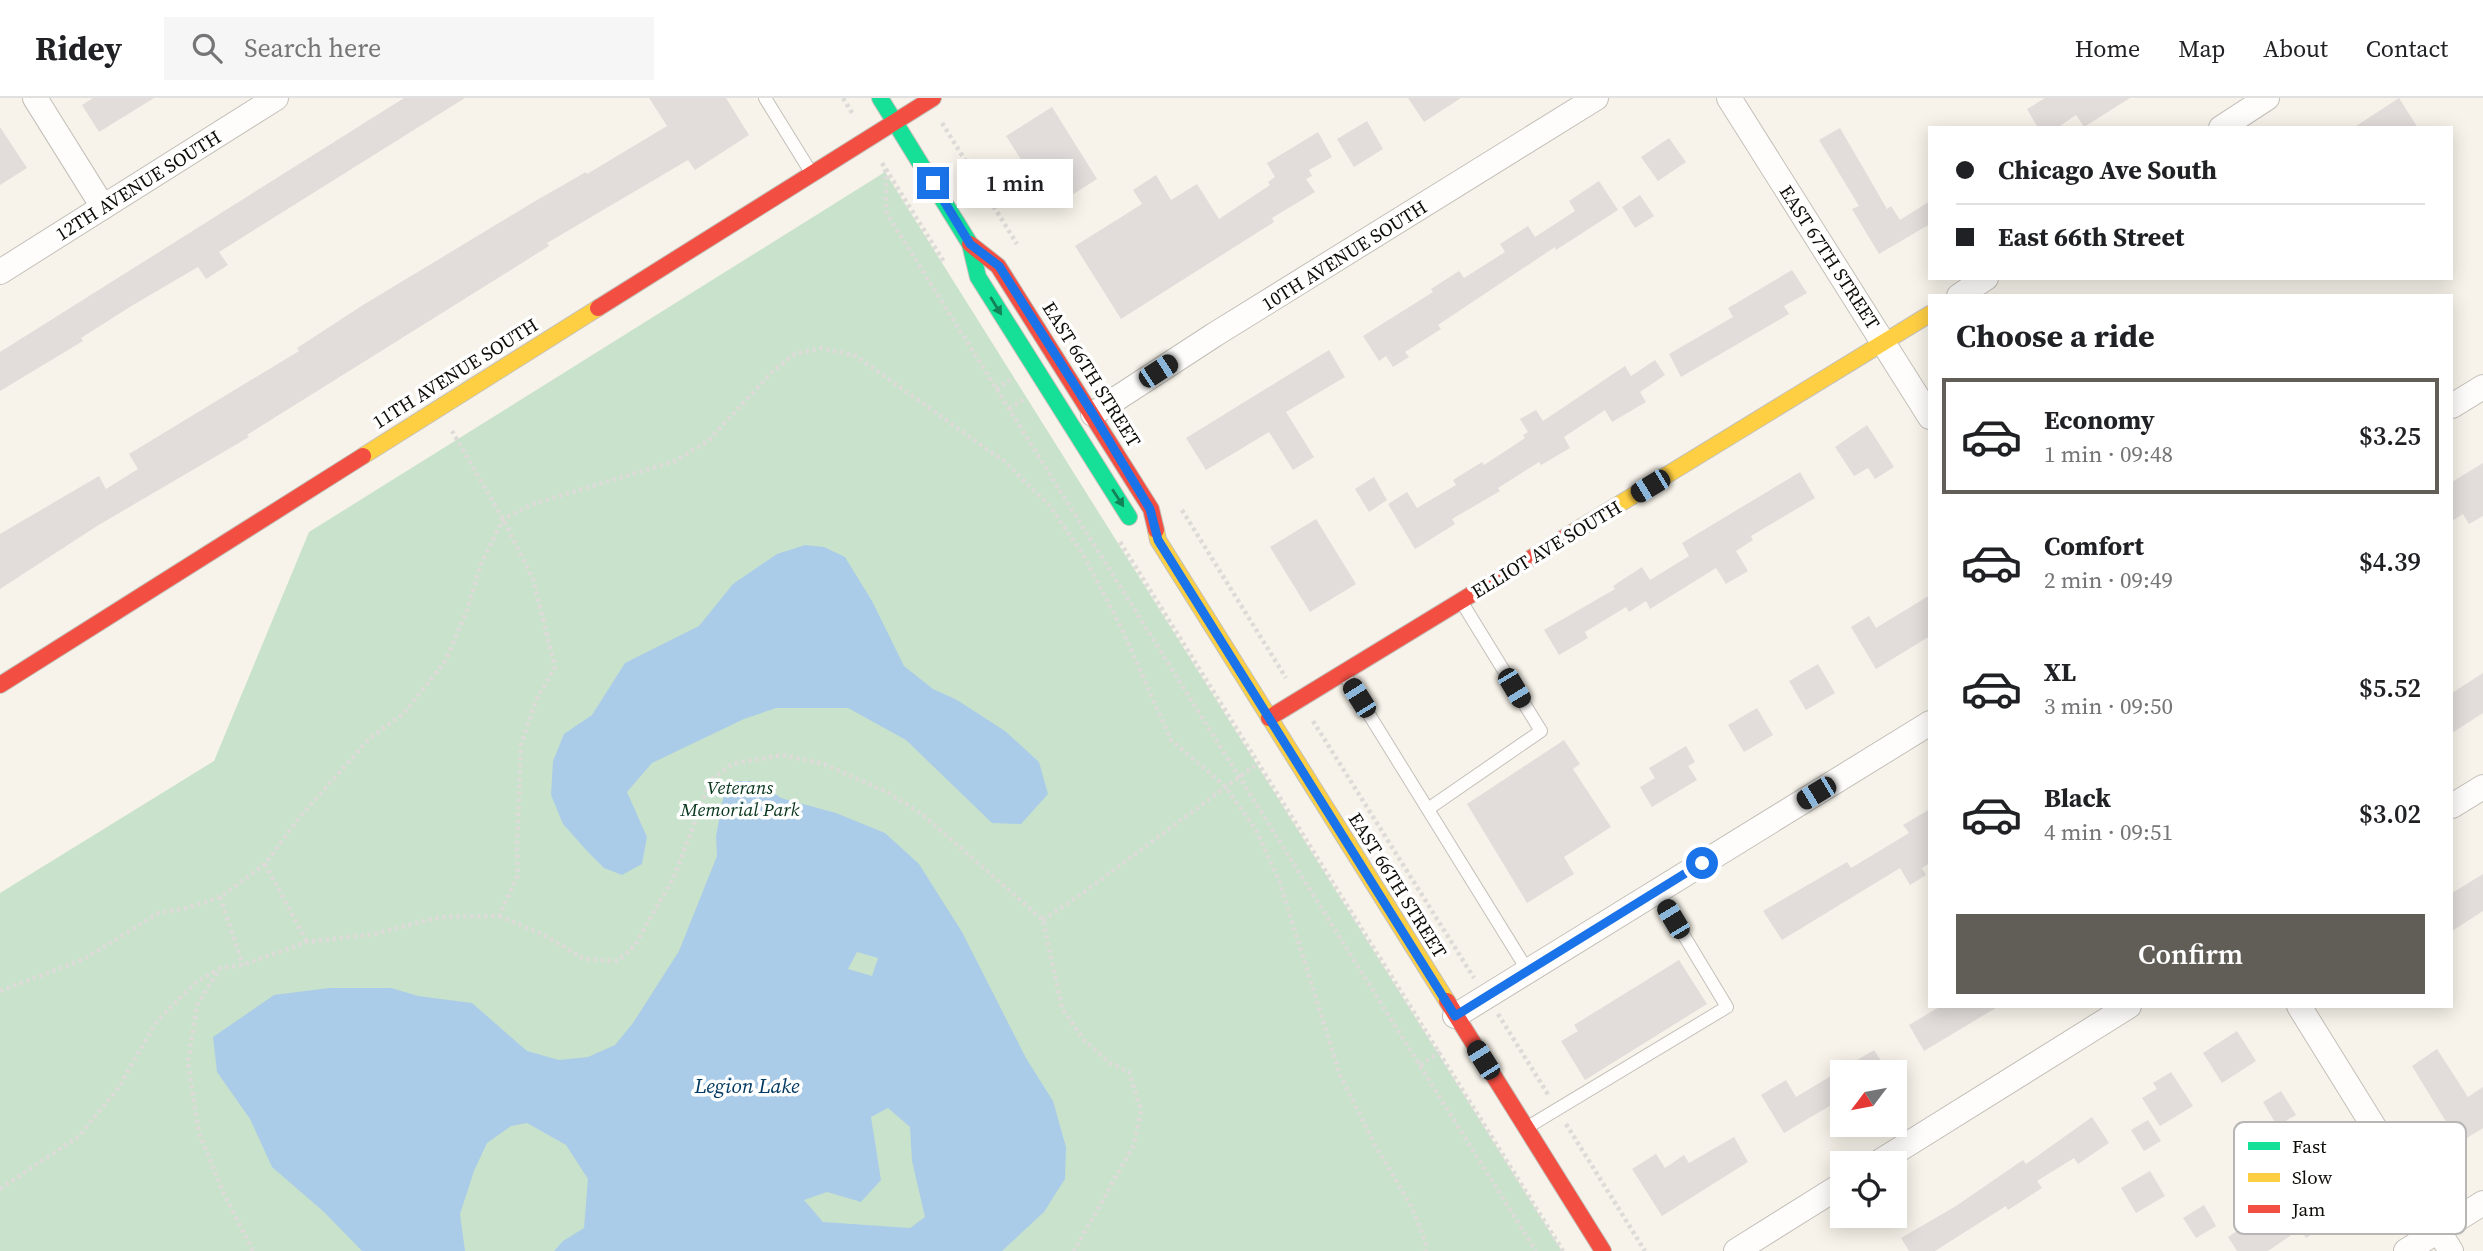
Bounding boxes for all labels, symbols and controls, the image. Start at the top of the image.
search box [164,17,654,80]
text: Ridey [35,26,122,71]
icon: search [188,29,226,67]
text: Search here [244,30,381,66]
text: Home [2075,32,2140,65]
text: Map [2178,32,2225,65]
text: About [2263,32,2328,65]
text: Contact [2366,32,2448,65]
street label: 12TH AVENUE SOUTH [50,124,226,246]
text: Chicago Ave South [1998,152,2217,188]
callout: 1 min [958,158,1073,208]
route end [917,167,949,199]
text: 1 min [985,167,1045,199]
street label: EAST 67TH STREET [1774,180,1887,334]
street label: 10TH AVENUE SOUTH [1256,194,1432,316]
text: East 66th Street [1998,219,2184,255]
street label: EAST 66TH STREET [1037,296,1147,452]
one-way arrow [990,297,1003,316]
street label: 11TH AVENUE SOUTH [367,312,543,434]
text: Choose a ride [1956,314,2155,358]
car [1135,351,1182,391]
text: Economy [2044,402,2155,438]
icon: car [1960,405,2023,468]
text: $3.25 [2359,418,2421,454]
text: 1 min · 09:48 [2044,438,2173,470]
car [1627,466,1674,506]
one-way arrow [1111,489,1124,508]
street label: ELLIOT AVE SOUTH [1466,494,1626,604]
text: Comfort [2044,528,2144,564]
icon: car [1960,531,2023,594]
text: $4.39 [2359,544,2421,580]
text: 2 min · 09:49 [2044,564,2173,596]
text: XL [2044,654,2076,690]
icon: car [1960,657,2023,720]
car [1495,665,1534,711]
text: $5.52 [2359,670,2421,706]
car [1339,675,1380,721]
text: 3 min · 09:50 [2044,690,2173,722]
car [1793,773,1840,813]
park label: Veterans Memorial Park [679,774,800,822]
text: Black [2044,780,2111,816]
icon: car [1960,783,2023,846]
text: $3.02 [2359,796,2421,832]
street label: EAST 66TH STREET [1343,807,1453,963]
text: 4 min · 09:51 [2044,816,2173,848]
route start [1686,847,1718,879]
car [1654,896,1693,942]
button: Confirm [1956,914,2425,994]
car [1463,1037,1504,1083]
north arrow [1830,1060,1908,1138]
map controls [1830,1060,1907,1228]
water label: Legion Lake [693,1071,800,1100]
legend [2234,1122,2466,1234]
text: Fast [2292,1133,2327,1159]
button: locate [1830,1151,1907,1228]
text: Slow [2292,1164,2333,1190]
text: Jam [2291,1196,2325,1222]

